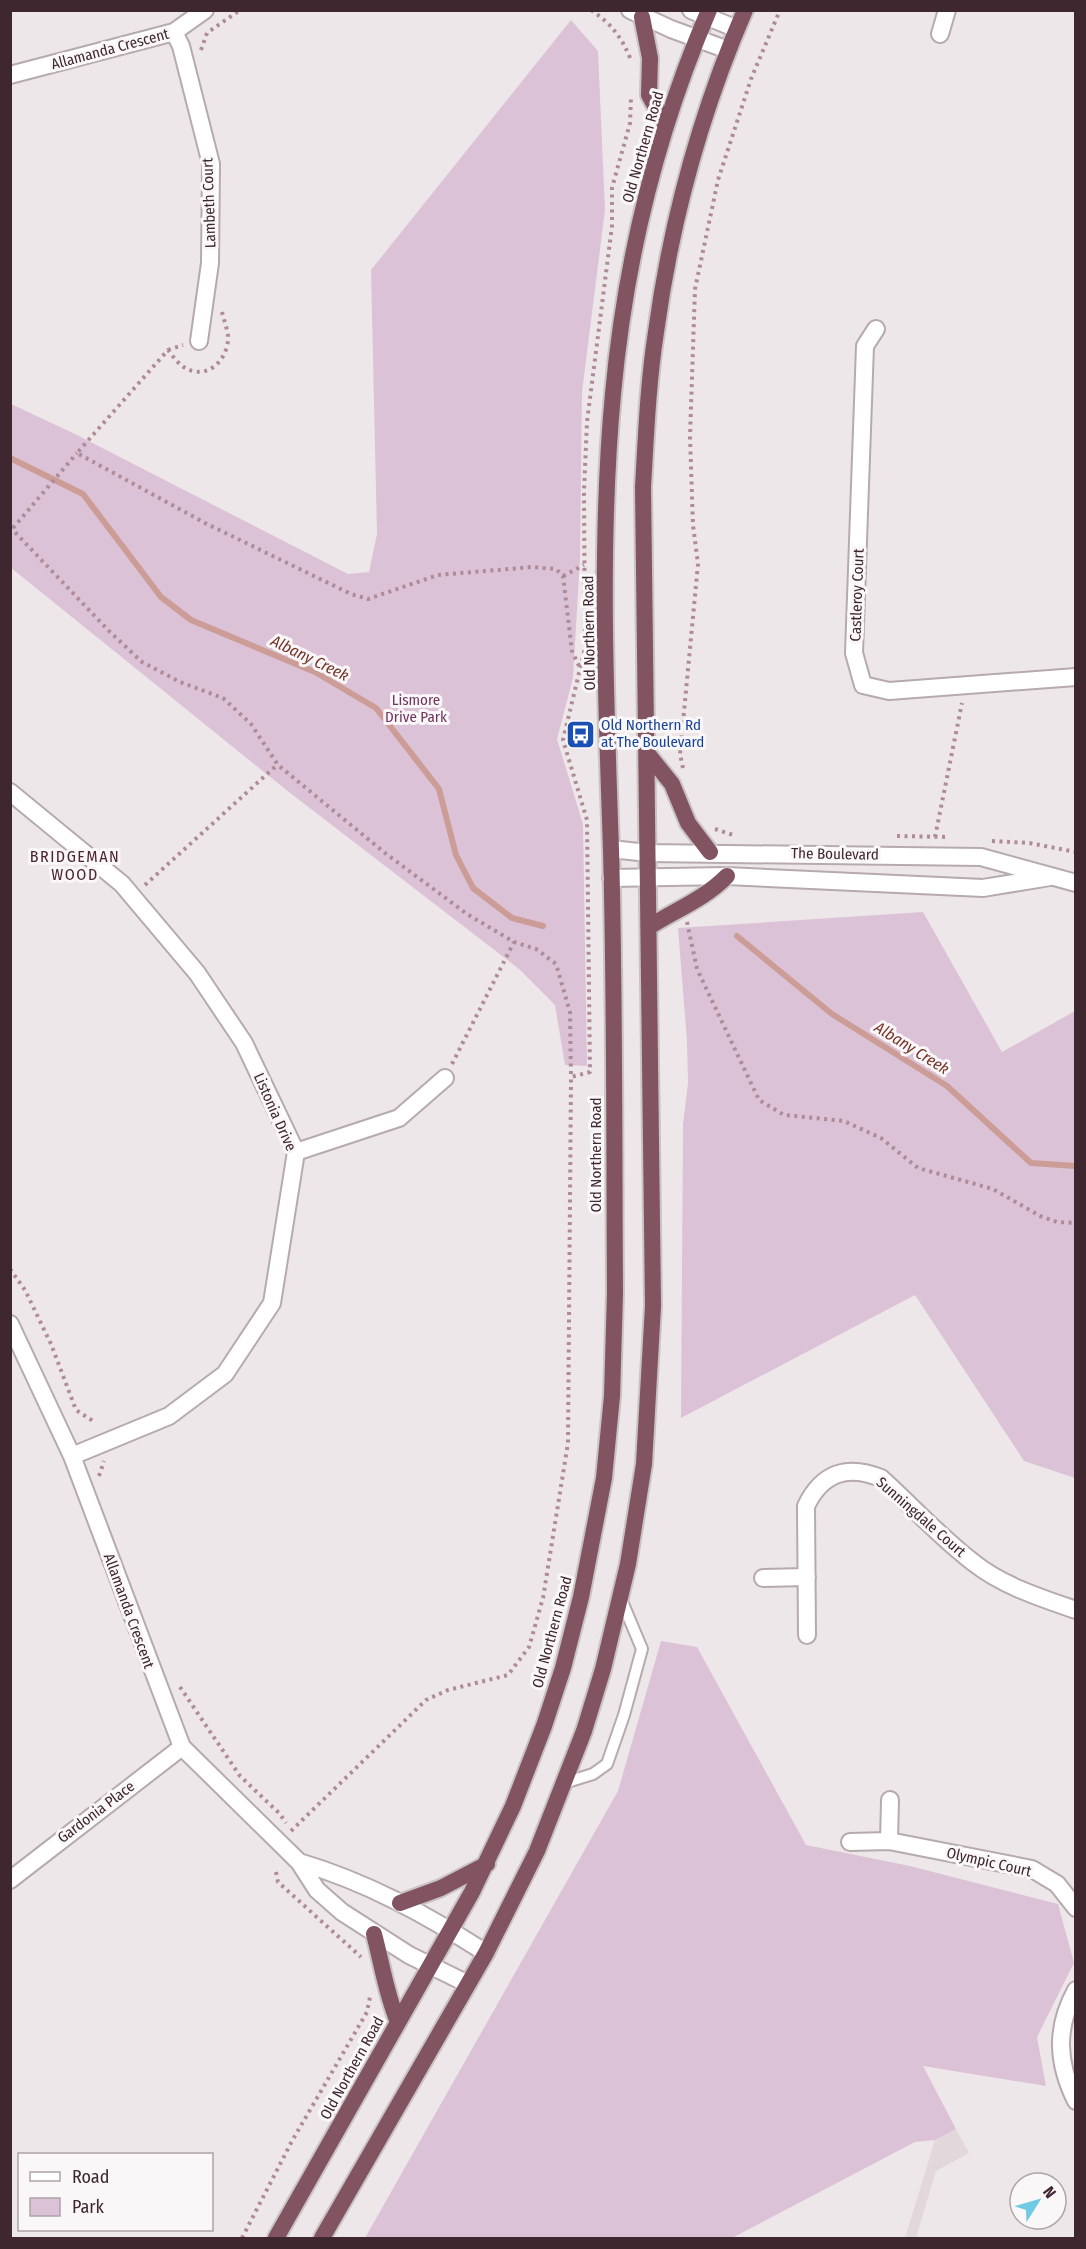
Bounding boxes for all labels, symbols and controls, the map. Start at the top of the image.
street label: Allamanda Crescent [49,25,171,73]
street label: Old Northern Road [618,89,668,205]
street label: Lambeth Court [198,157,220,248]
street label: Castleroy Court [846,548,868,642]
street label: Old Northern Road [579,575,599,691]
water label: Albany Creek [267,631,352,685]
park label: Lismore Drive Park [385,691,447,726]
place label: Old Northern Rd at The Boulevard [601,716,704,751]
bus stop icon: Old Northern Rd at The Boulevard [564,718,596,750]
street label: The Boulevard [791,844,879,864]
district label: BRIDGEMAN WOOD [30,847,120,884]
water label: Albany Creek [870,1017,953,1078]
street label: Listonia Drive [250,1070,300,1154]
street label: Old Northern Road [587,1097,605,1213]
street label: Sunningdale Court [873,1473,970,1561]
street label: Allamanda Crescent [100,1551,158,1671]
street label: Old Northern Road [528,1574,576,1690]
street label: Gardonia Place [54,1777,138,1847]
street label: Olympic Court [945,1844,1033,1881]
street label: Old Northern Road [316,2013,388,2123]
legend [18,2153,213,2231]
text: Road [72,2166,109,2188]
north arrow [1008,2171,1068,2231]
text: N [1039,2183,1060,2202]
text: Park [72,2196,105,2218]

